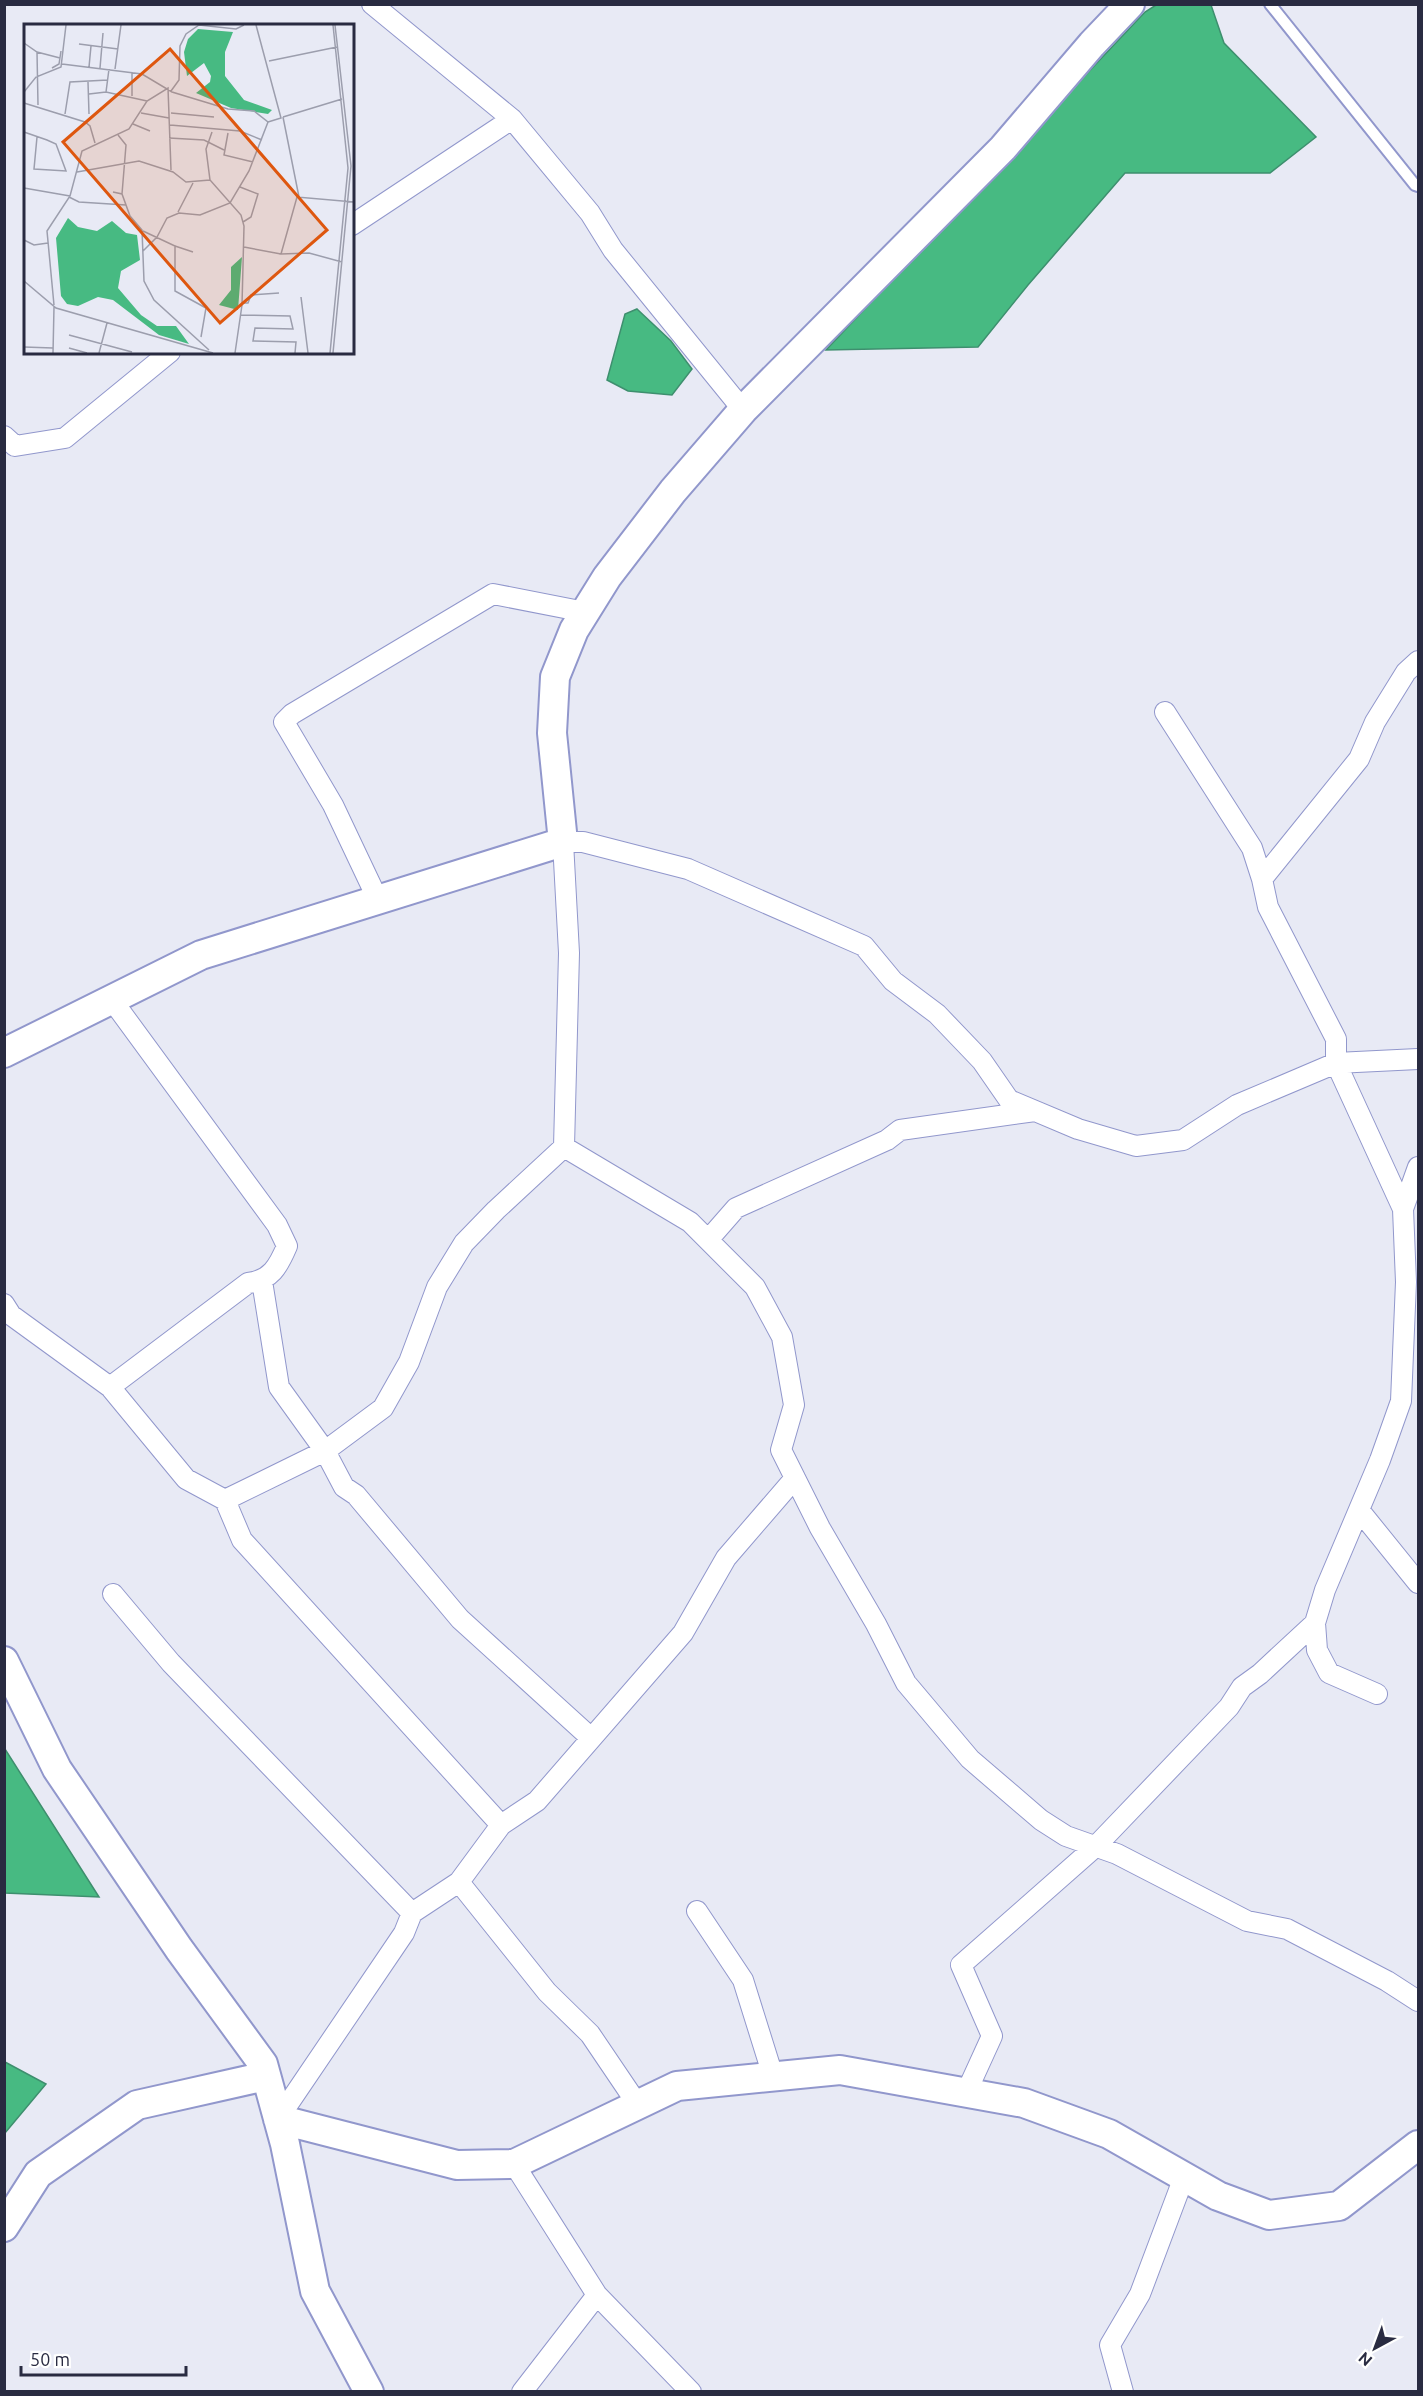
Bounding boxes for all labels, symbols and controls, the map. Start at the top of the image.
inset map [24,24,354,354]
north arrow [1345,2318,1405,2378]
scale bar [21,2339,186,2377]
text: 50 m [30,2349,70,2369]
text: N [1355,2349,1376,2370]

